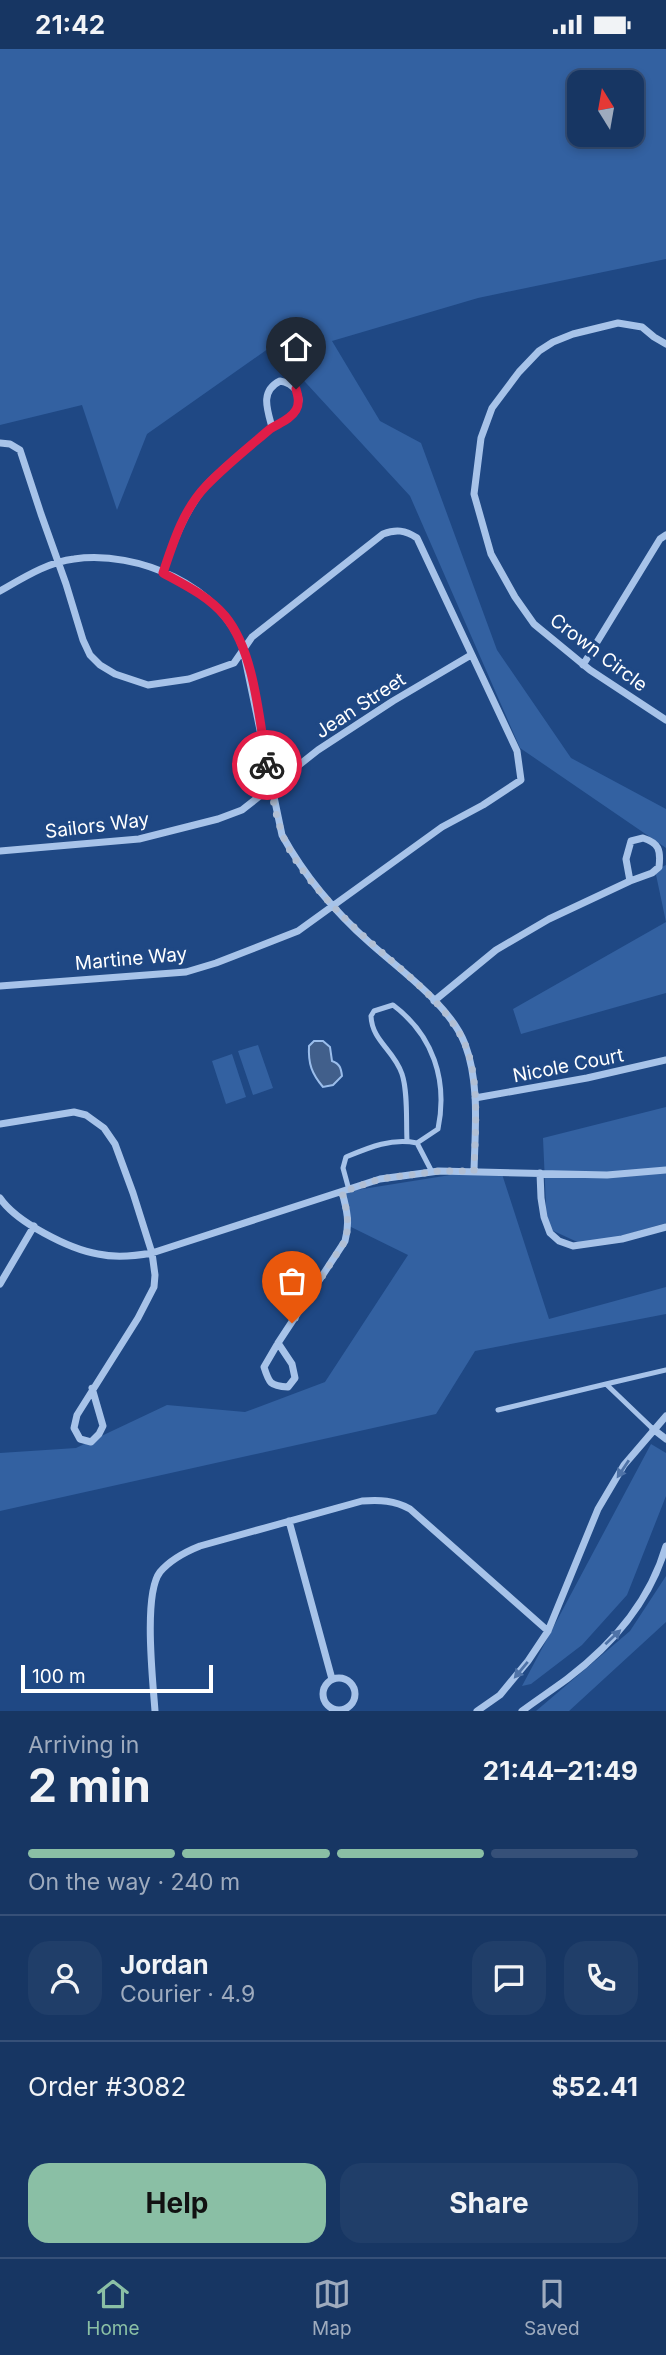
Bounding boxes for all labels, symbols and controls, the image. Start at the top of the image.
text: 21:42 [35,9,105,40]
north arrow [567,70,644,147]
map controls [567,70,644,147]
pin [266,317,326,389]
icon: home [277,328,315,366]
street label: Crown Circle [546,608,652,696]
street label: Jean Street [311,668,410,743]
courier [232,730,302,800]
icon: bike [248,746,286,784]
street label: Sailors Way [44,808,151,843]
street label: Martine Way [74,942,188,975]
street label: Nicole Court [511,1043,625,1087]
pin [262,1251,322,1323]
icon: bag [273,1262,311,1300]
one-way arrow [617,1459,630,1478]
one-way arrow [604,1629,621,1645]
one-way arrow [513,1661,528,1679]
scale bar [21,1662,214,1694]
text: 100 m [32,1665,86,1688]
text: Arriving in [28,1731,139,1759]
text: 21:44–21:49 [483,1755,638,1786]
text: 2 min [28,1757,151,1813]
text: On the way · 240 m [28,1868,240,1896]
button: person [28,1941,102,2015]
button: chat [472,1941,546,2015]
button: phone [564,1941,638,2015]
text: Jordan [120,1949,209,1980]
text: Courier · 4.9 [120,1980,255,2008]
text: Order #3082 [28,2071,186,2102]
text: $52.41 [551,2071,638,2102]
button: Help [28,2163,326,2243]
button: Share [340,2163,638,2243]
tab: Home [86,2275,140,2340]
tab: Map [312,2275,352,2340]
tab: Saved [524,2275,580,2340]

